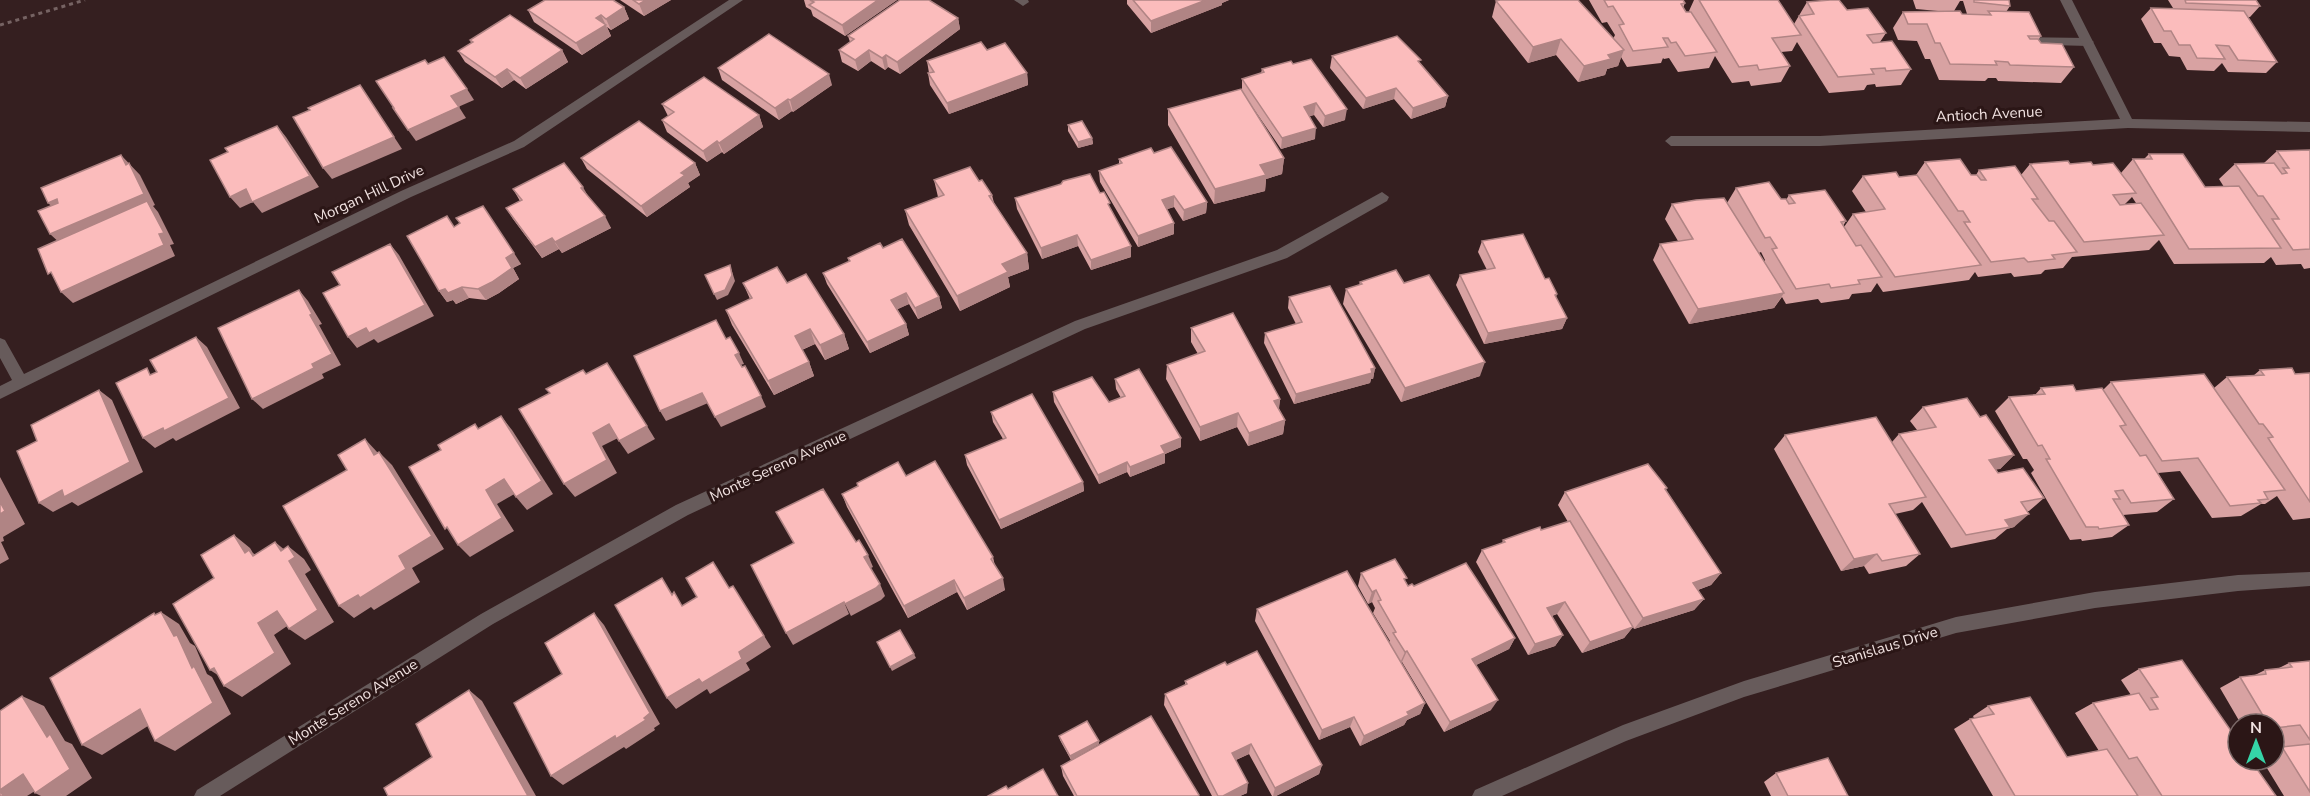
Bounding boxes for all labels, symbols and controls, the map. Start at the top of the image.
street label: Antioch Avenue [1935,101,2043,127]
street label: Morgan Hill Drive [311,160,427,228]
street label: Monte Sereno Avenue [706,425,850,507]
street label: Stanislaus Drive [1830,621,1940,673]
street label: Monte Sereno Avenue [285,654,421,750]
north arrow [2226,712,2286,772]
text: N [2250,717,2262,739]

